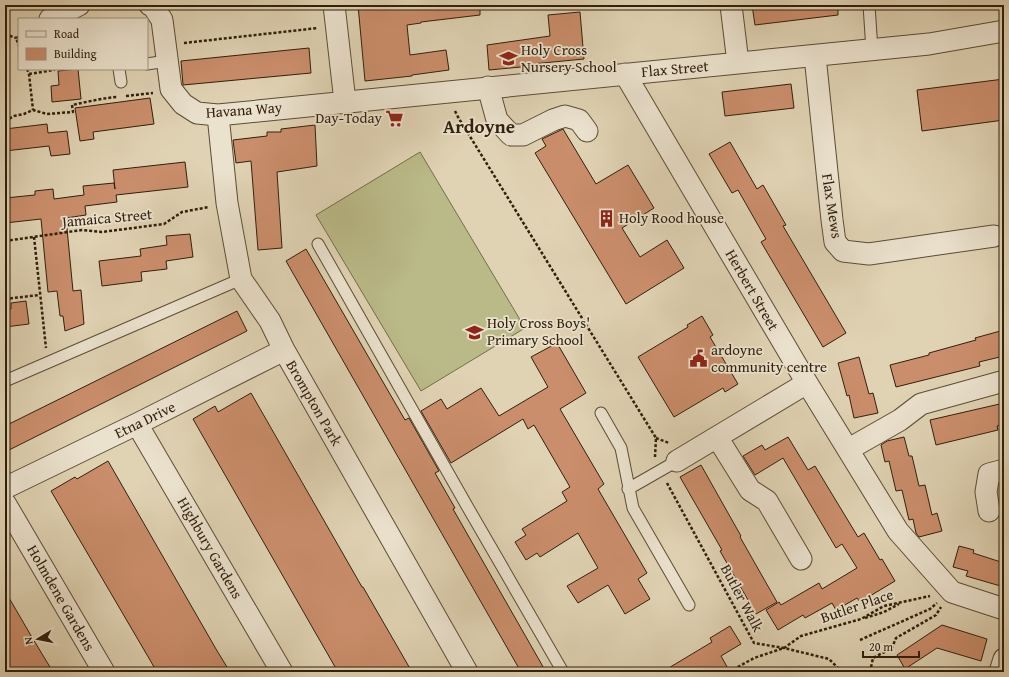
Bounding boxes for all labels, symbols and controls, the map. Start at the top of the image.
legend [18,18,148,70]
text: Road [54,25,80,42]
place label: Holy Cross Nursery School [521,39,617,77]
text: Building [54,45,97,62]
school or university icon: Holy Cross Nursery School [498,49,518,69]
street label: Flax Street [640,55,710,82]
street label: Havana Way [205,96,283,123]
place label: Day-Today [315,107,383,128]
supermarket icon: Day-Today [385,108,405,128]
district label: Ardoyne [443,112,515,140]
street label: Flax Mews [817,172,848,240]
street label: Jamaica Street [59,203,154,232]
place label: Holy Rood house [619,207,724,228]
building icon: Holy Rood house [596,208,616,228]
street label: Herbert Street [721,245,785,335]
place label: Holy Cross Boys' Primary School [487,312,590,350]
school or university icon: Holy Cross Boys' Primary School [464,322,484,342]
place label: ardoyne community centre [711,339,827,377]
public building icon: ardoyne community centre [688,349,708,369]
street label: Brompton Park [281,356,348,450]
street label: Etna Drive [111,396,179,443]
street label: Highbury Gardens [173,493,248,603]
street label: Holmdene Gardens [23,541,100,655]
street label: Butler Walk [716,560,769,636]
street label: Butler Place [818,583,896,628]
north arrow [18,619,58,659]
scale bar [863,633,919,659]
text: N [20,635,37,646]
text: 20 m [869,638,893,655]

